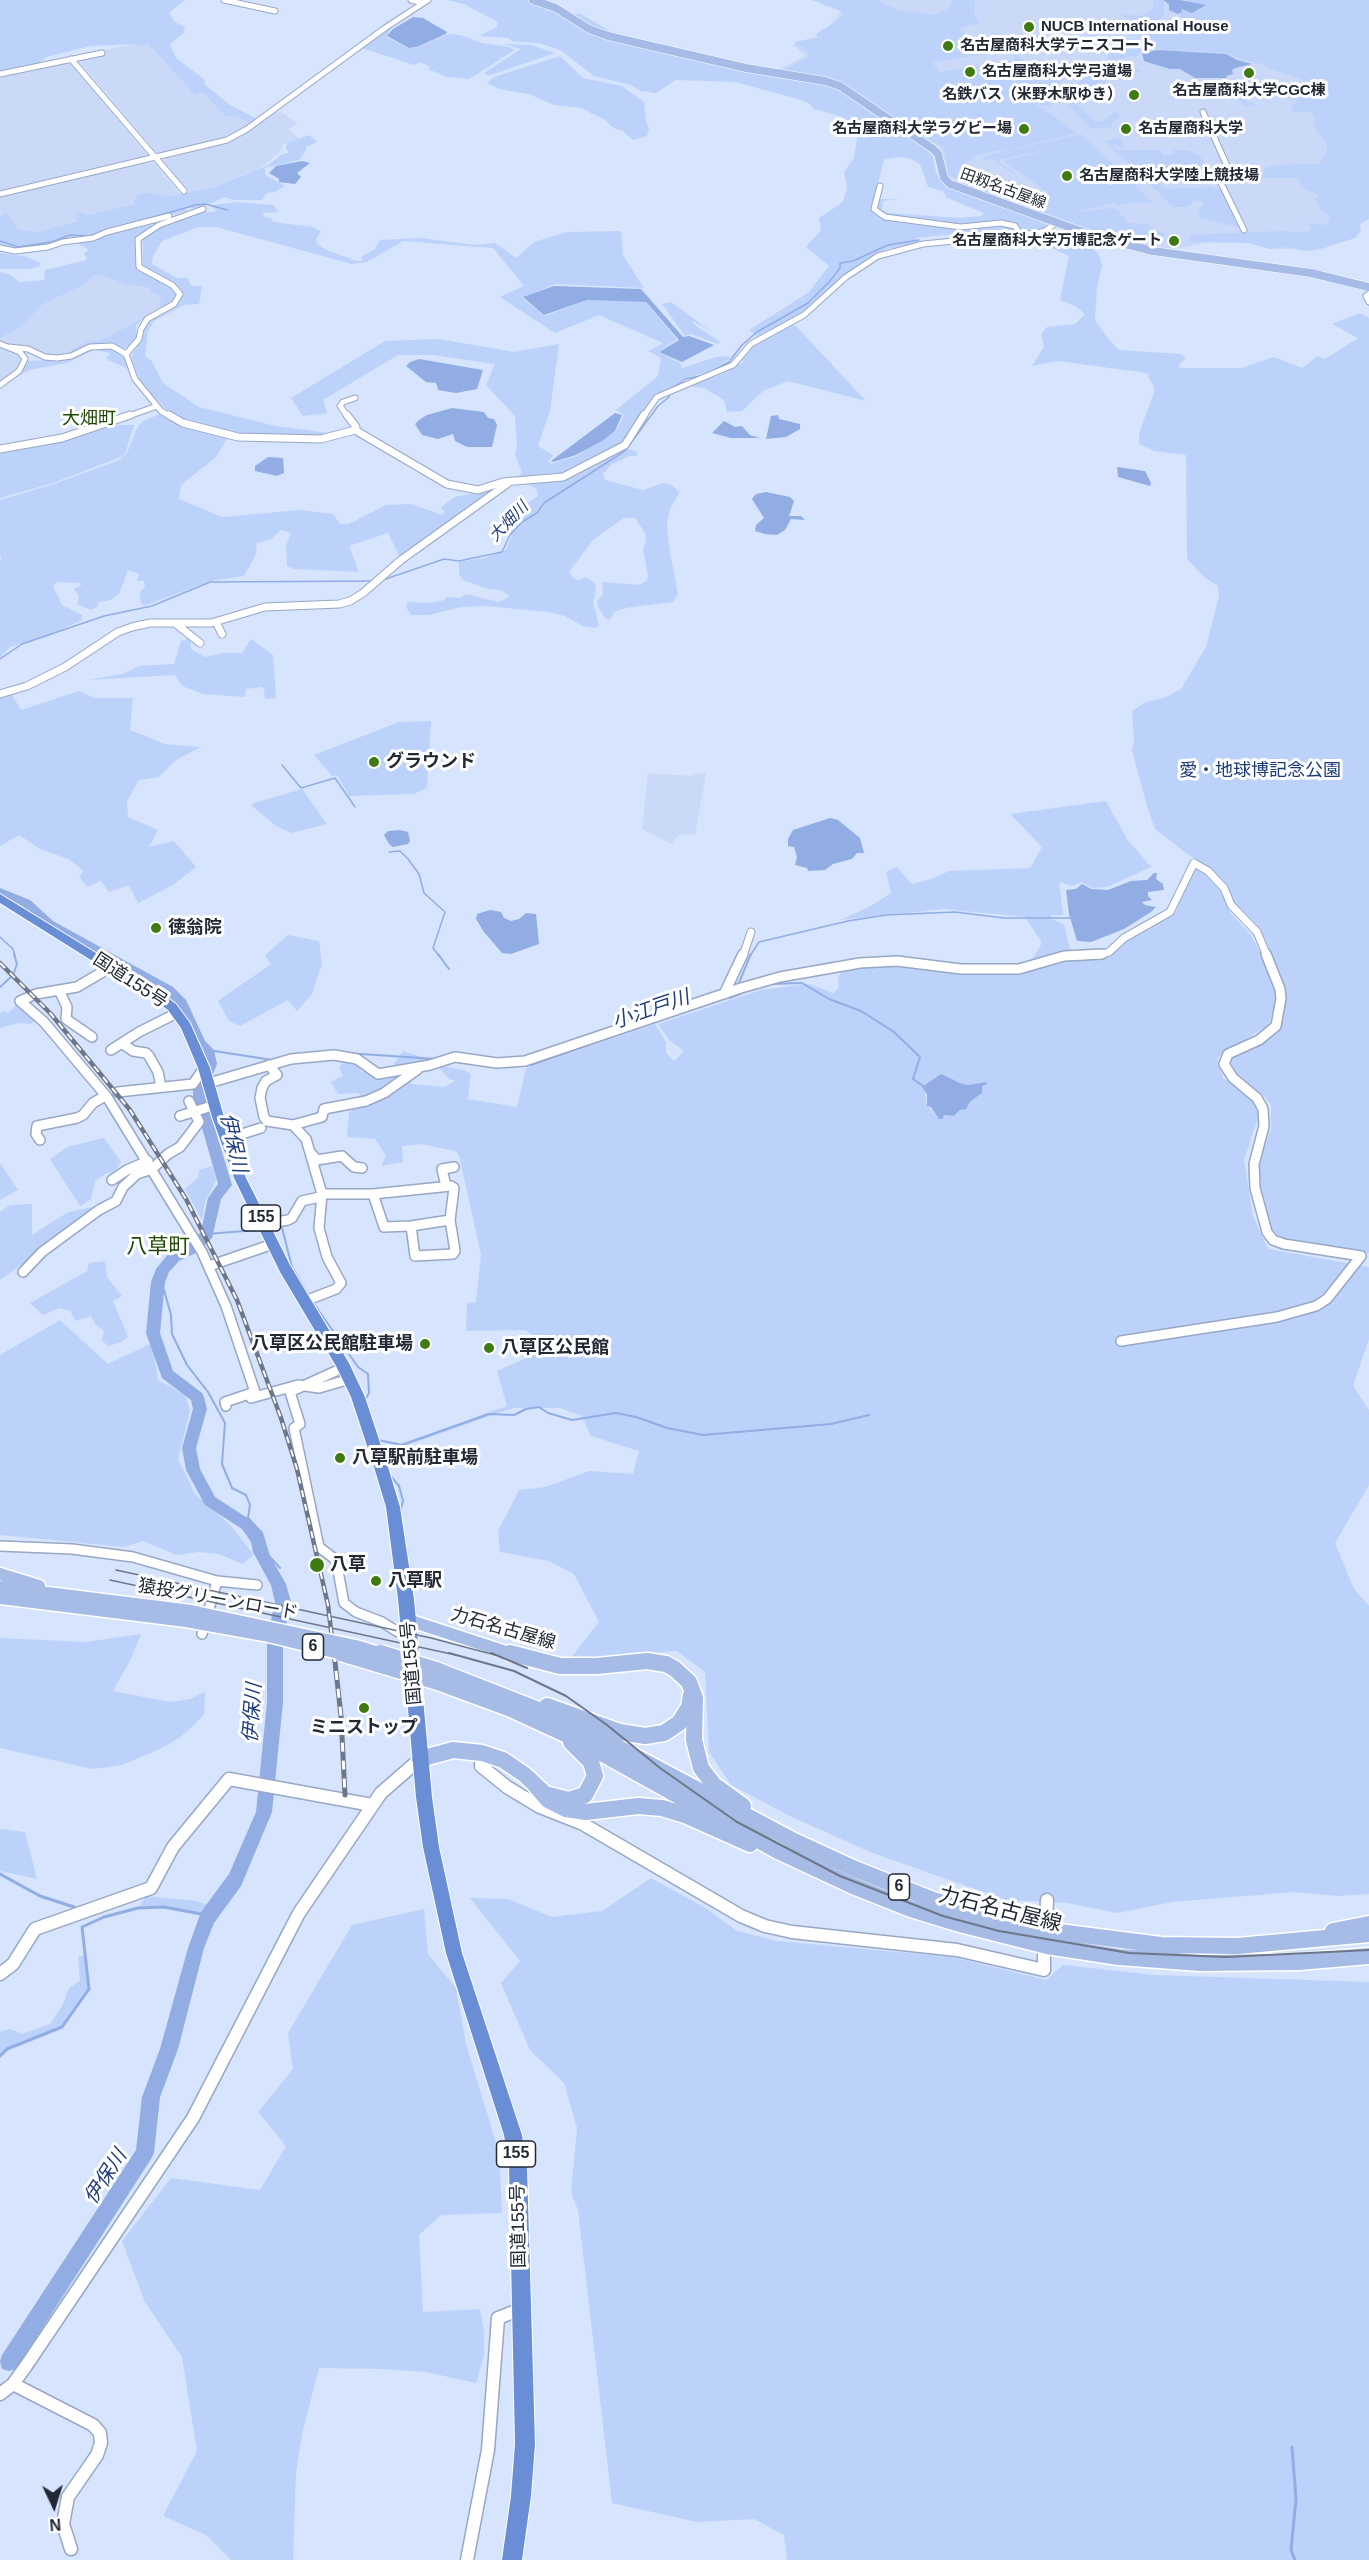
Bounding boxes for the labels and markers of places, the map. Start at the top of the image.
place label: NUCB International House [1041,18,1229,36]
marker: NUCB International House [1022,20,1036,34]
place label: 名古屋商科大学テニスコート [960,37,1155,55]
marker: 名古屋商科大学テニスコート [941,39,955,53]
place label: 名古屋商科大学弓道場 [982,63,1132,81]
marker: 名古屋商科大学弓道場 [963,65,977,79]
marker: 名古屋商科大学CGC棟 [1242,66,1256,80]
place label: 名古屋商科大学CGC棟 [1172,82,1326,100]
place label: 名鉄バス（米野木駅ゆき） [942,86,1122,104]
marker: 名鉄バス（米野木駅ゆき） [1127,88,1141,102]
place label: 名古屋商科大学ラグビー場 [832,120,1012,138]
place label: 名古屋商科大学 [1138,120,1243,138]
marker: 名古屋商科大学ラグビー場 [1017,122,1031,136]
marker: 名古屋商科大学 [1119,122,1133,136]
place label: 名古屋商科大学陸上競技場 [1079,167,1259,185]
marker: 名古屋商科大学陸上競技場 [1060,169,1074,183]
place label: 名古屋商科大学万博記念ゲート [952,232,1162,250]
marker: 名古屋商科大学万博記念ゲート [1167,234,1181,248]
place label: グラウンド [386,751,476,773]
marker: グラウンド [367,755,381,769]
place label: 徳翁院 [168,917,222,939]
marker: 徳翁院 [149,921,163,935]
place label: 八草区公民館駐車場 [251,1333,413,1355]
marker: 八草区公民館駐車場 [418,1337,432,1351]
place label: 八草区公民館 [501,1337,609,1359]
marker: 八草区公民館 [482,1341,496,1355]
place label: 八草駅前駐車場 [352,1447,478,1469]
marker: 八草駅前駐車場 [333,1451,347,1465]
place label: 八草 [330,1554,366,1576]
marker: 八草 [308,1556,326,1574]
place label: 八草駅 [388,1570,442,1592]
marker: 八草駅 [369,1574,383,1588]
marker: ミニストップ [357,1701,371,1715]
place label: ミニストップ [310,1717,418,1739]

